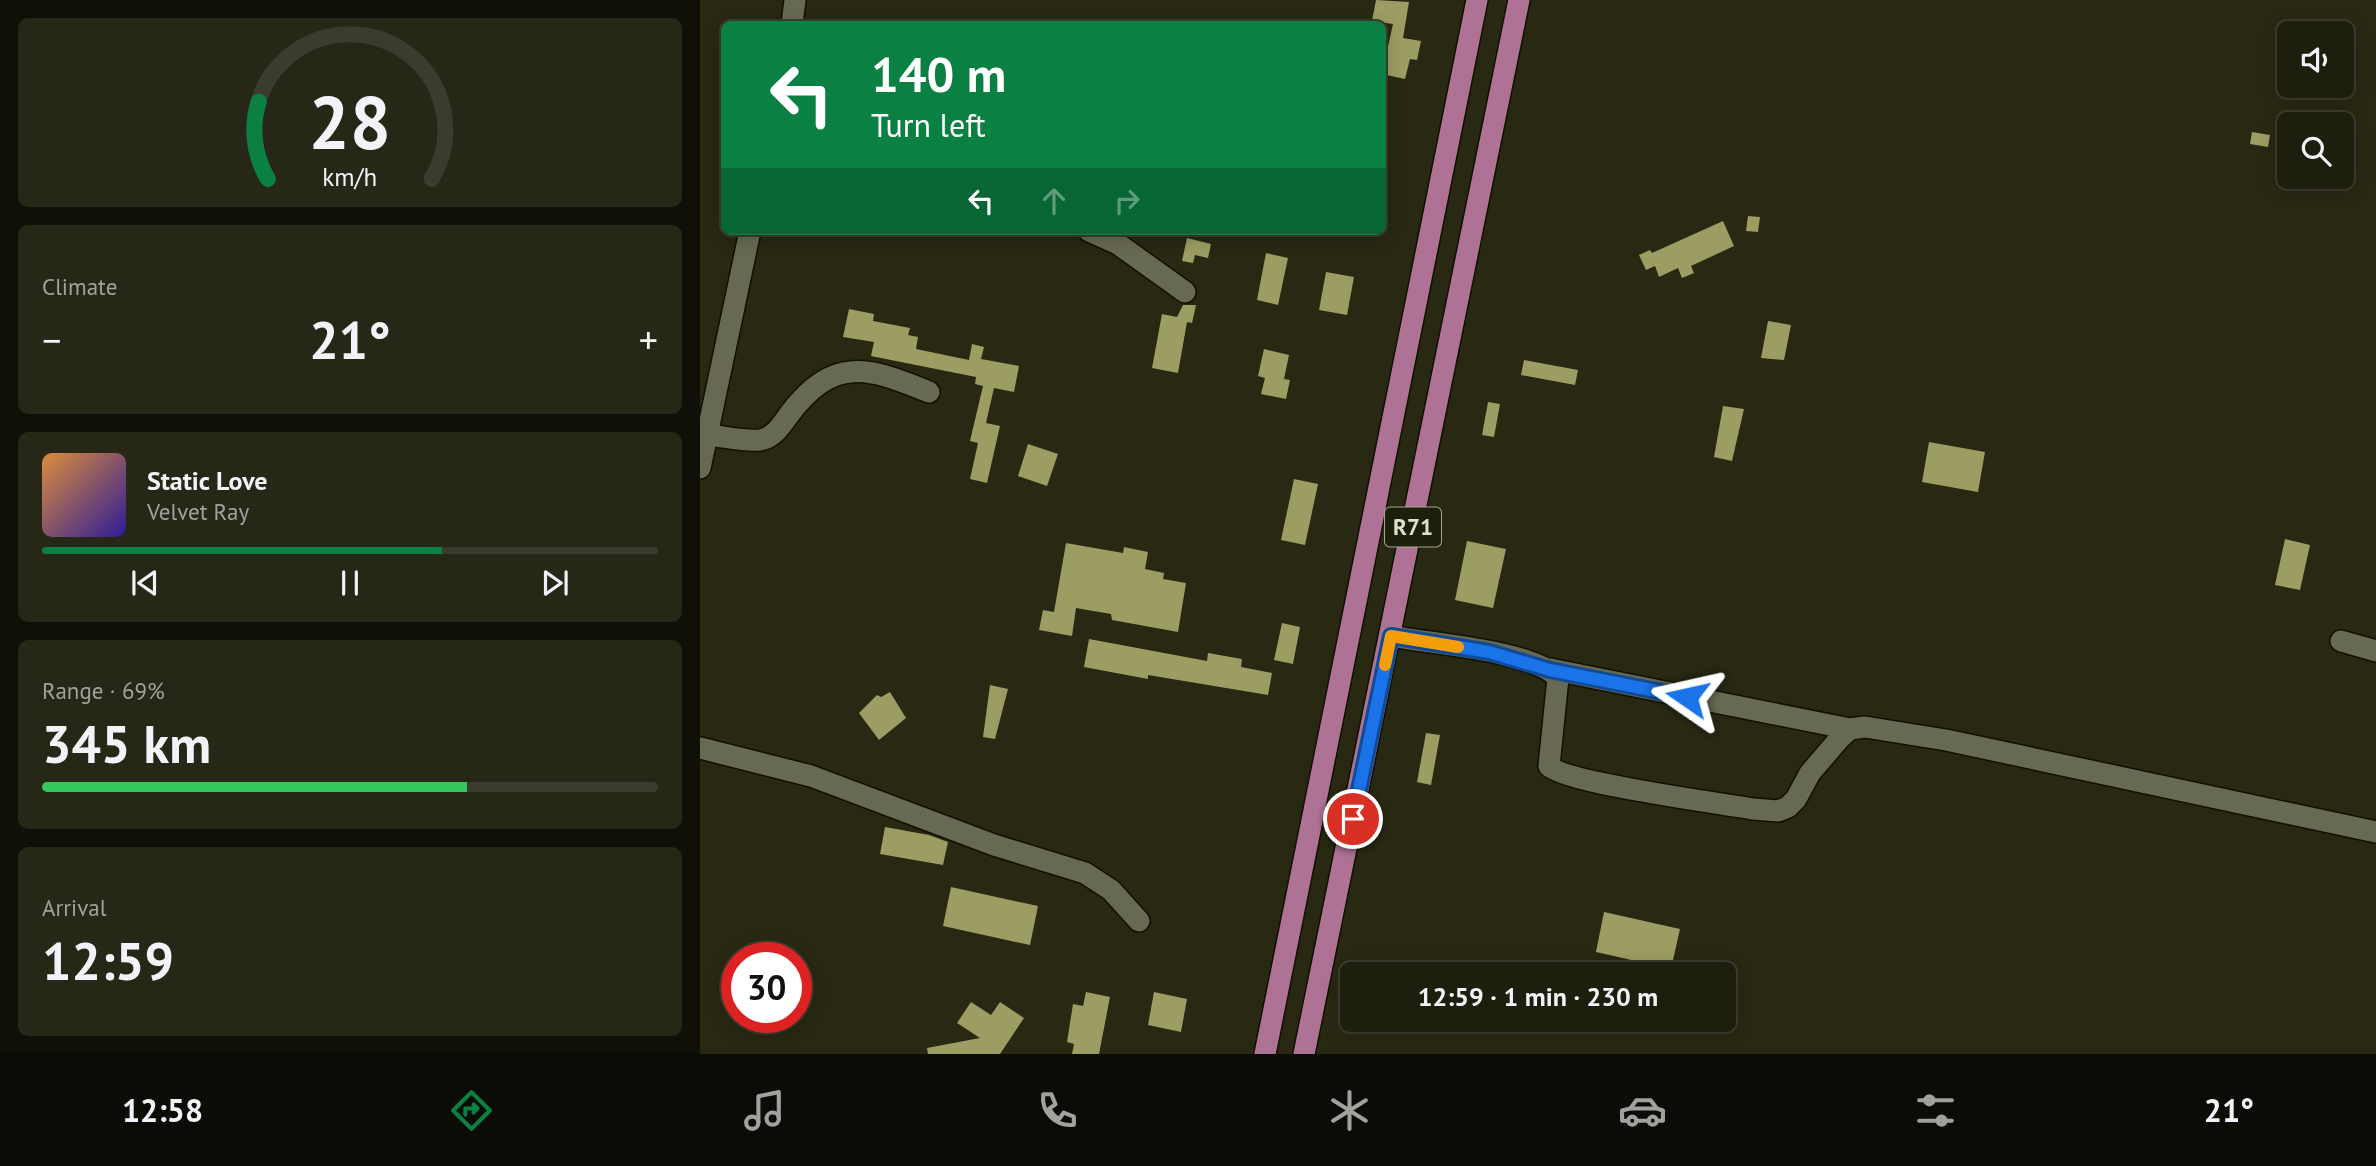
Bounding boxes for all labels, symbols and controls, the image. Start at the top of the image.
map controls [2277,21,2354,189]
button: sound [2277,21,2354,98]
text: 140 m [871,42,1006,106]
icon: left [756,49,847,140]
text: 28 [309,75,391,169]
text: Turn left [871,104,986,146]
button: search [2277,112,2354,189]
text: km/h [323,160,377,192]
icon: left [962,182,1000,220]
icon: ahead [1035,182,1073,220]
icon: right [1108,182,1146,220]
text: Climate [42,272,117,301]
text: 21° [309,306,391,373]
text: − [42,315,61,364]
text: + [639,315,658,364]
text: Static Love [147,464,268,497]
text: Velvet Ray [147,497,249,526]
road number: R71 [1385,508,1441,547]
icon: previous [126,564,164,602]
icon: pause [331,564,369,602]
icon: next [536,564,574,602]
position arrow [1650,660,1724,734]
text: Range · 69% [42,676,165,705]
text: 345 km [42,710,211,777]
pin [1323,789,1383,849]
icon: arrive [1334,800,1372,838]
text: Arrival [42,893,106,922]
text: 12:59 [42,927,174,994]
speed limit sign: 30 [721,942,812,1033]
text: 12:59 · 1 min · 230 m [1418,980,1658,1013]
icon: directions [447,1086,496,1135]
icon: music [740,1086,789,1135]
icon: phone [1033,1086,1082,1135]
icon: climate [1325,1086,1374,1135]
icon: car [1618,1086,1667,1135]
icon: filters [1911,1086,1960,1135]
text: 12:58 [122,1089,203,1131]
text: 21° [2204,1089,2254,1131]

